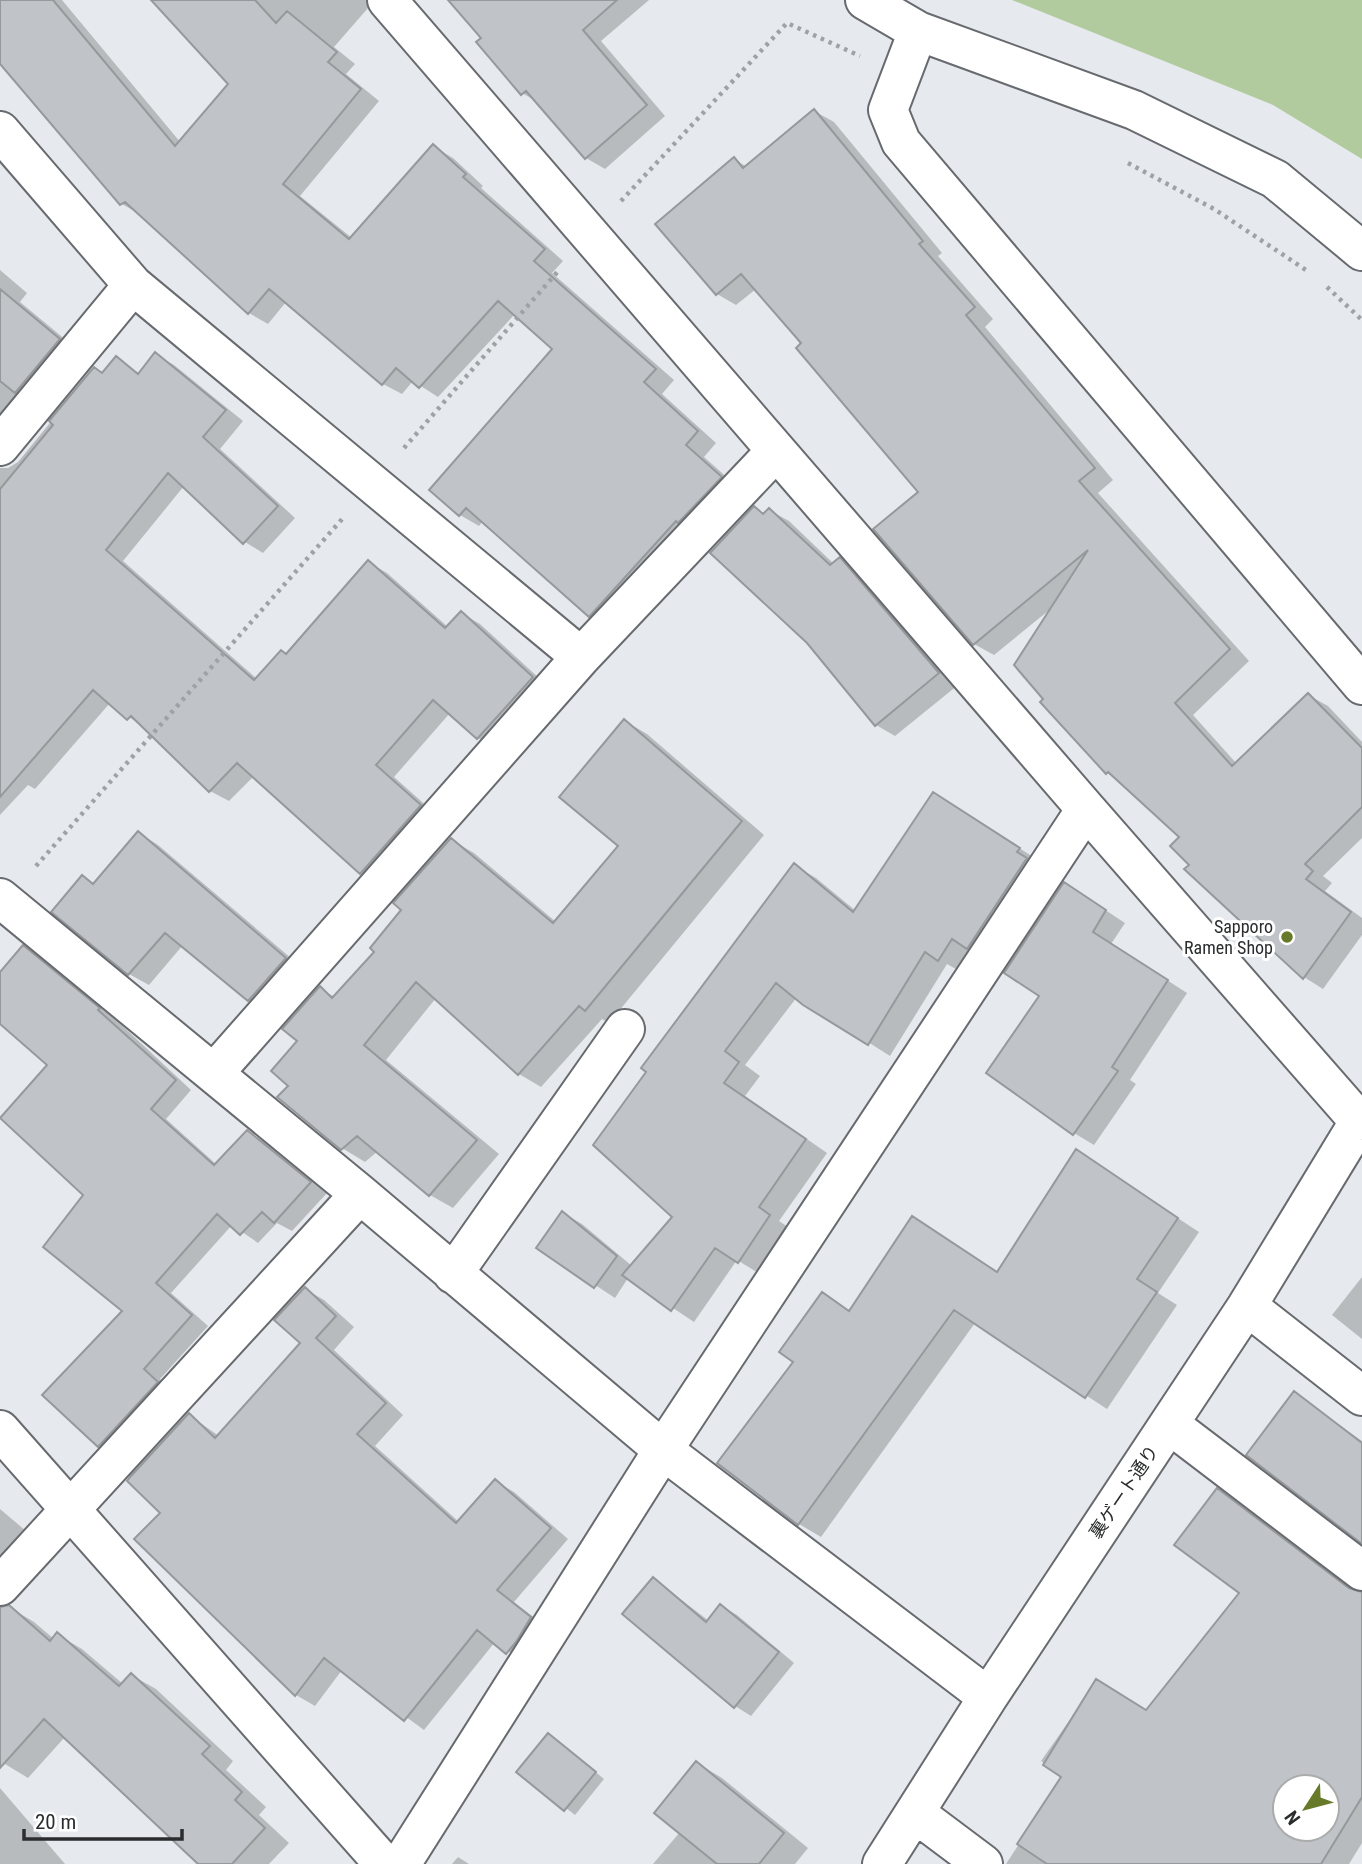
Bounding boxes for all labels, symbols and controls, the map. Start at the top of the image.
place label: Sapporo Ramen Shop [1184,916,1273,958]
marker: Sapporo Ramen Shop [1279,929,1295,945]
street label: 裏ゲート通り [1085,1441,1162,1542]
north arrow [1271,1773,1341,1843]
scale bar [24,1798,182,1842]
text: N [1280,1806,1305,1829]
text: 20 m [35,1810,76,1834]

